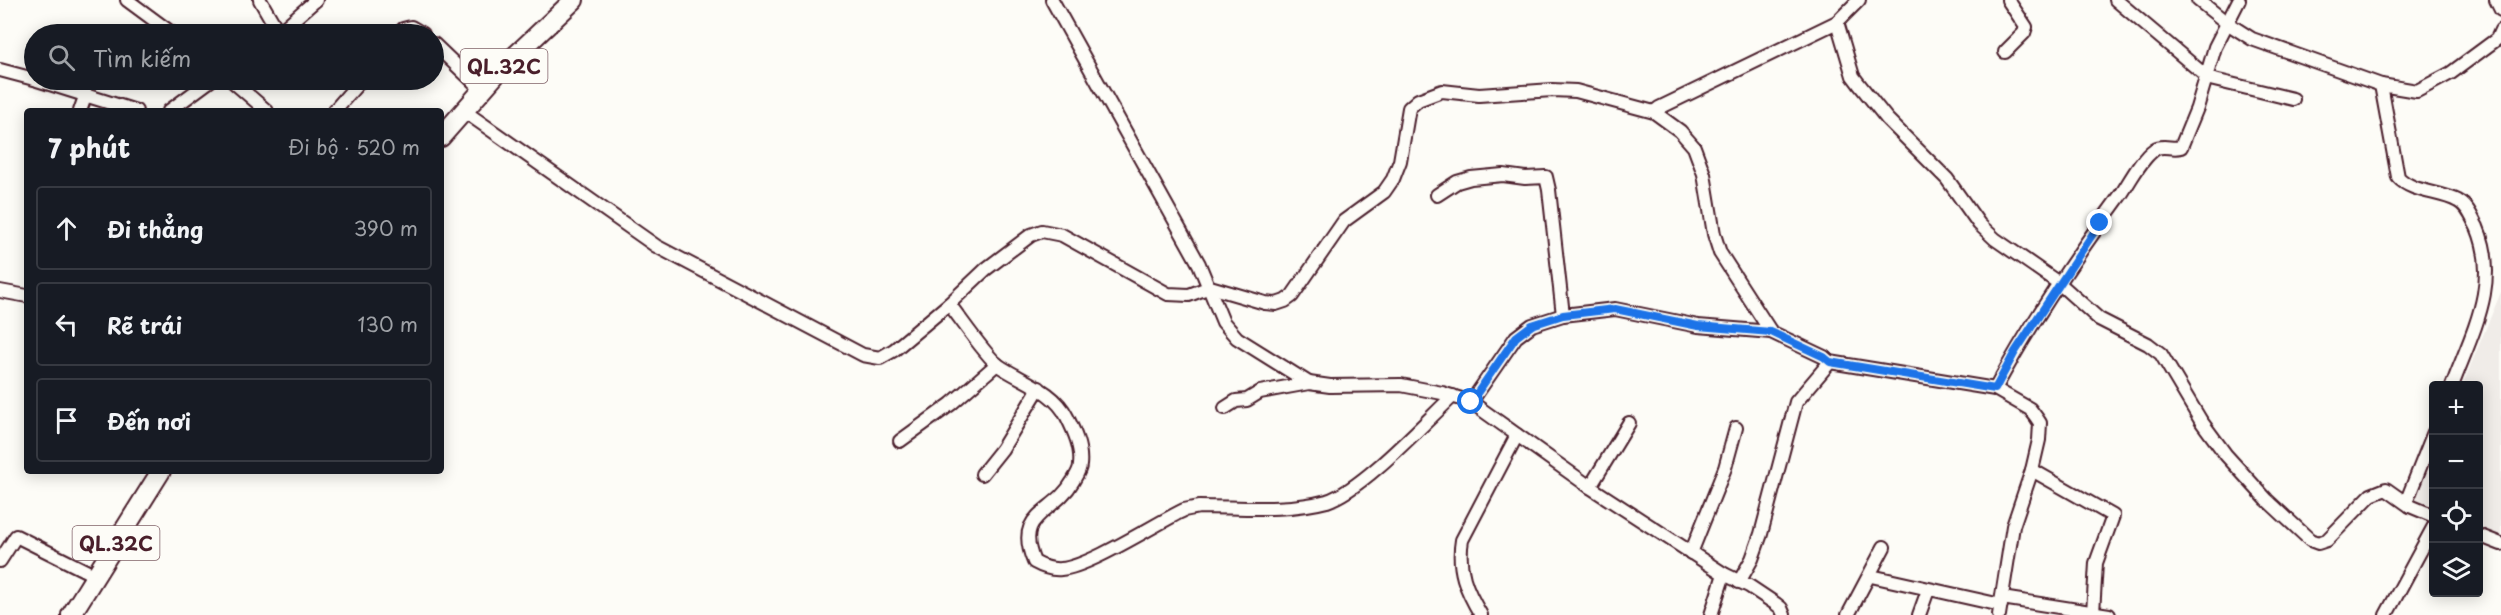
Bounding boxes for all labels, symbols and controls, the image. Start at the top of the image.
search box [24,24,444,90]
icon: search [45,41,78,74]
text: Tìm kiếm [93,41,191,74]
road number: QL.32C [460,49,548,83]
text: 7 phút [48,128,130,167]
text: Đi bộ · 520 m [288,132,420,162]
route end [2086,209,2112,235]
icon: ahead [50,212,83,245]
text: Đi thẳng [107,212,203,245]
text: 390 m [354,213,418,243]
icon: left [50,308,83,341]
text: Rẽ trái [107,308,182,341]
text: 130 m [358,309,418,339]
map controls [2429,381,2483,597]
button: + [2429,381,2483,435]
route start [1457,388,1483,414]
icon: arrive [50,404,83,437]
text: Đến nơi [107,404,191,437]
button: − [2429,435,2483,489]
button: locate [2429,489,2483,543]
road number: QL.32C [72,526,160,560]
button: layers [2429,543,2483,597]

